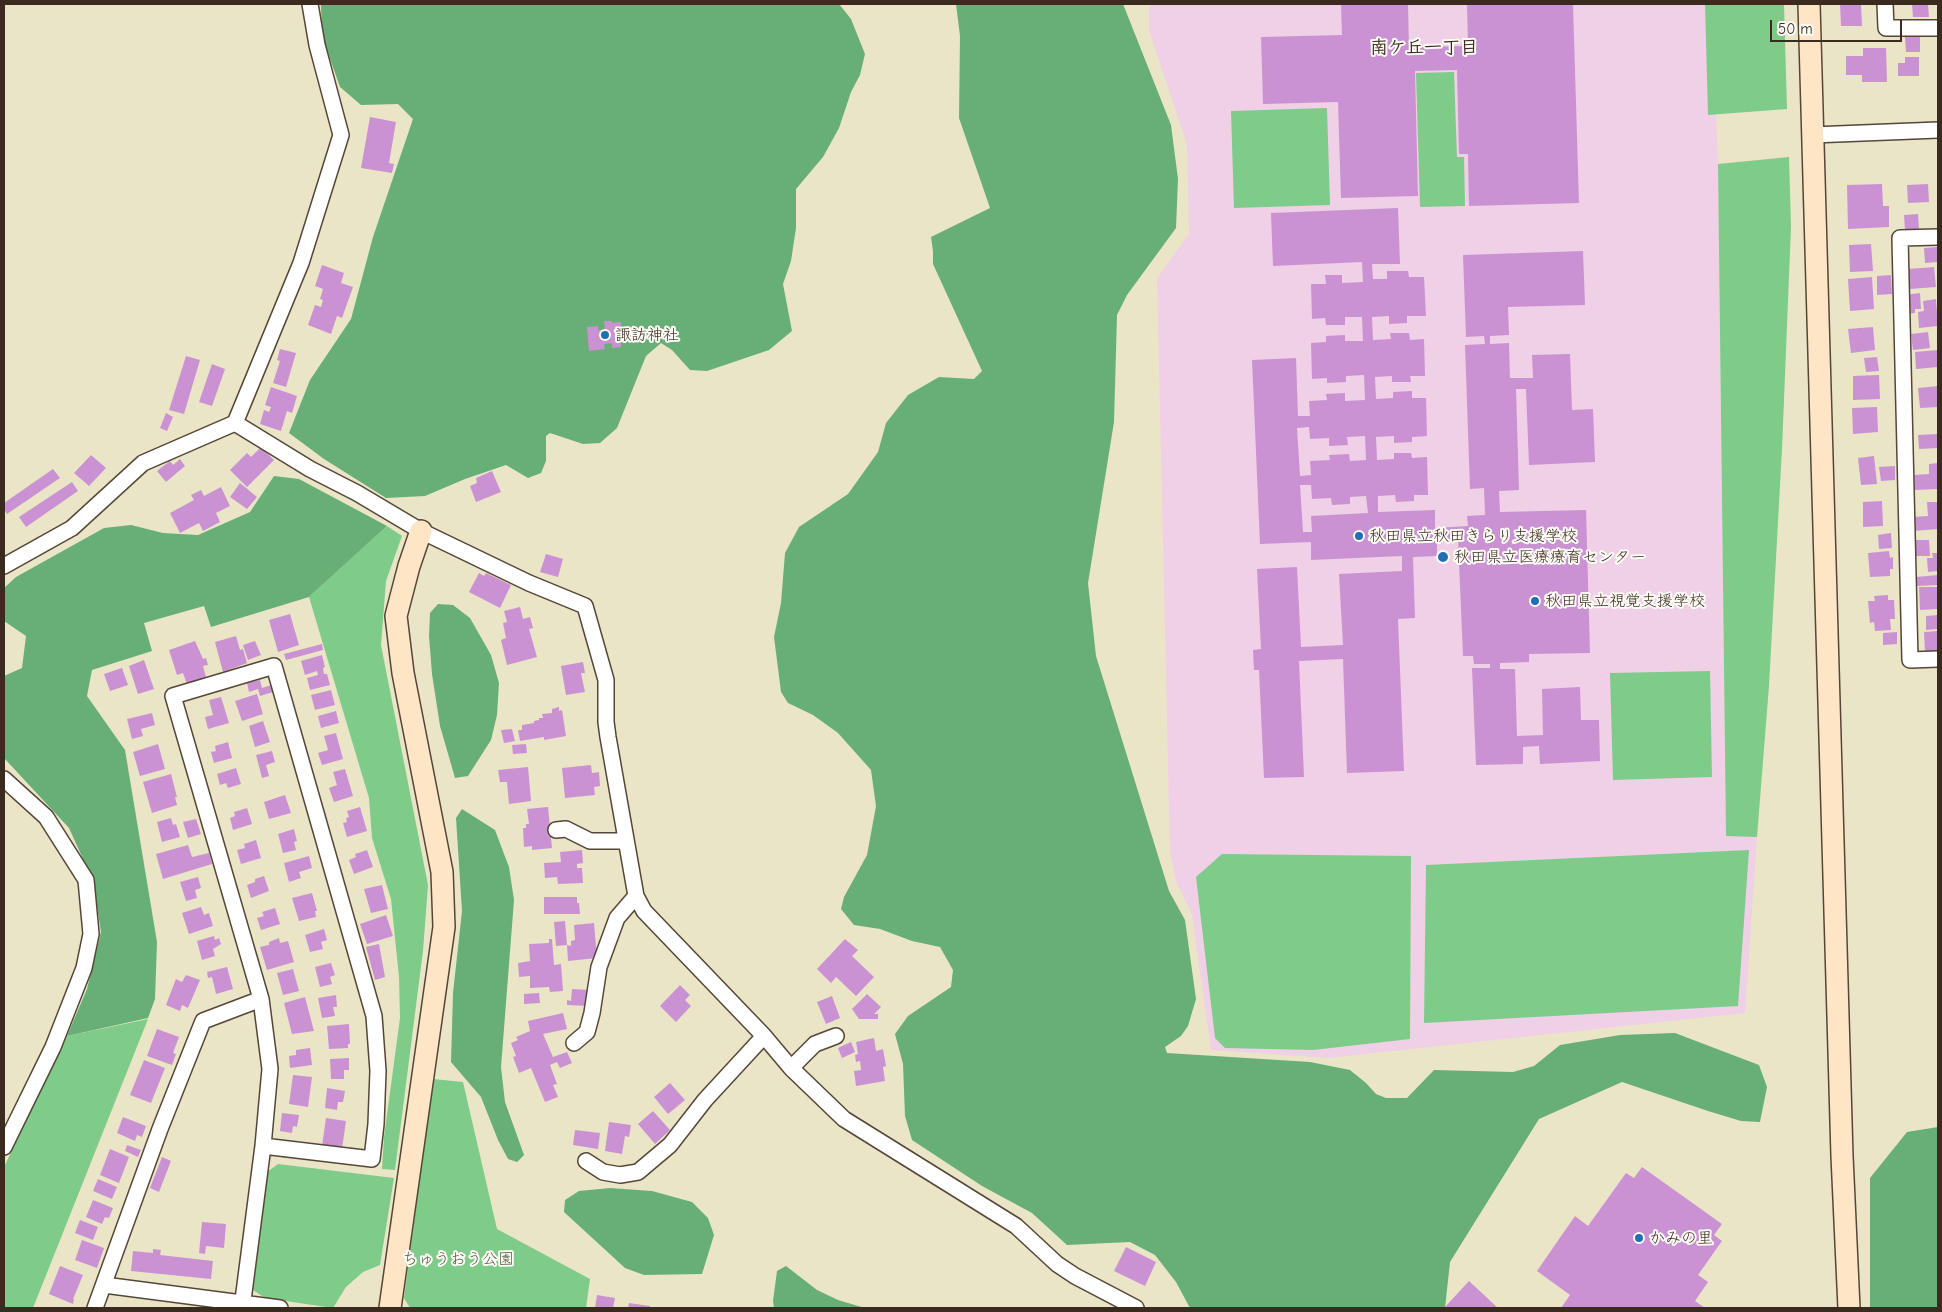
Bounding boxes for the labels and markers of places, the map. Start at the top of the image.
place label: 諏訪神社 [615,325,679,345]
marker: 諏訪神社 [599,329,611,341]
place label: 秋田県立秋田きらり支援学校 [1369,526,1577,546]
marker: 秋田県立秋田きらり支援学校 [1353,530,1365,542]
place label: 秋田県立医療療育センター [1454,547,1646,567]
marker: 秋田県立医療療育センター [1436,550,1450,564]
place label: 秋田県立視覚支援学校 [1545,591,1705,611]
marker: 秋田県立視覚支援学校 [1529,595,1541,607]
place label: かみの里 [1649,1228,1713,1248]
marker: かみの里 [1633,1232,1645,1244]

